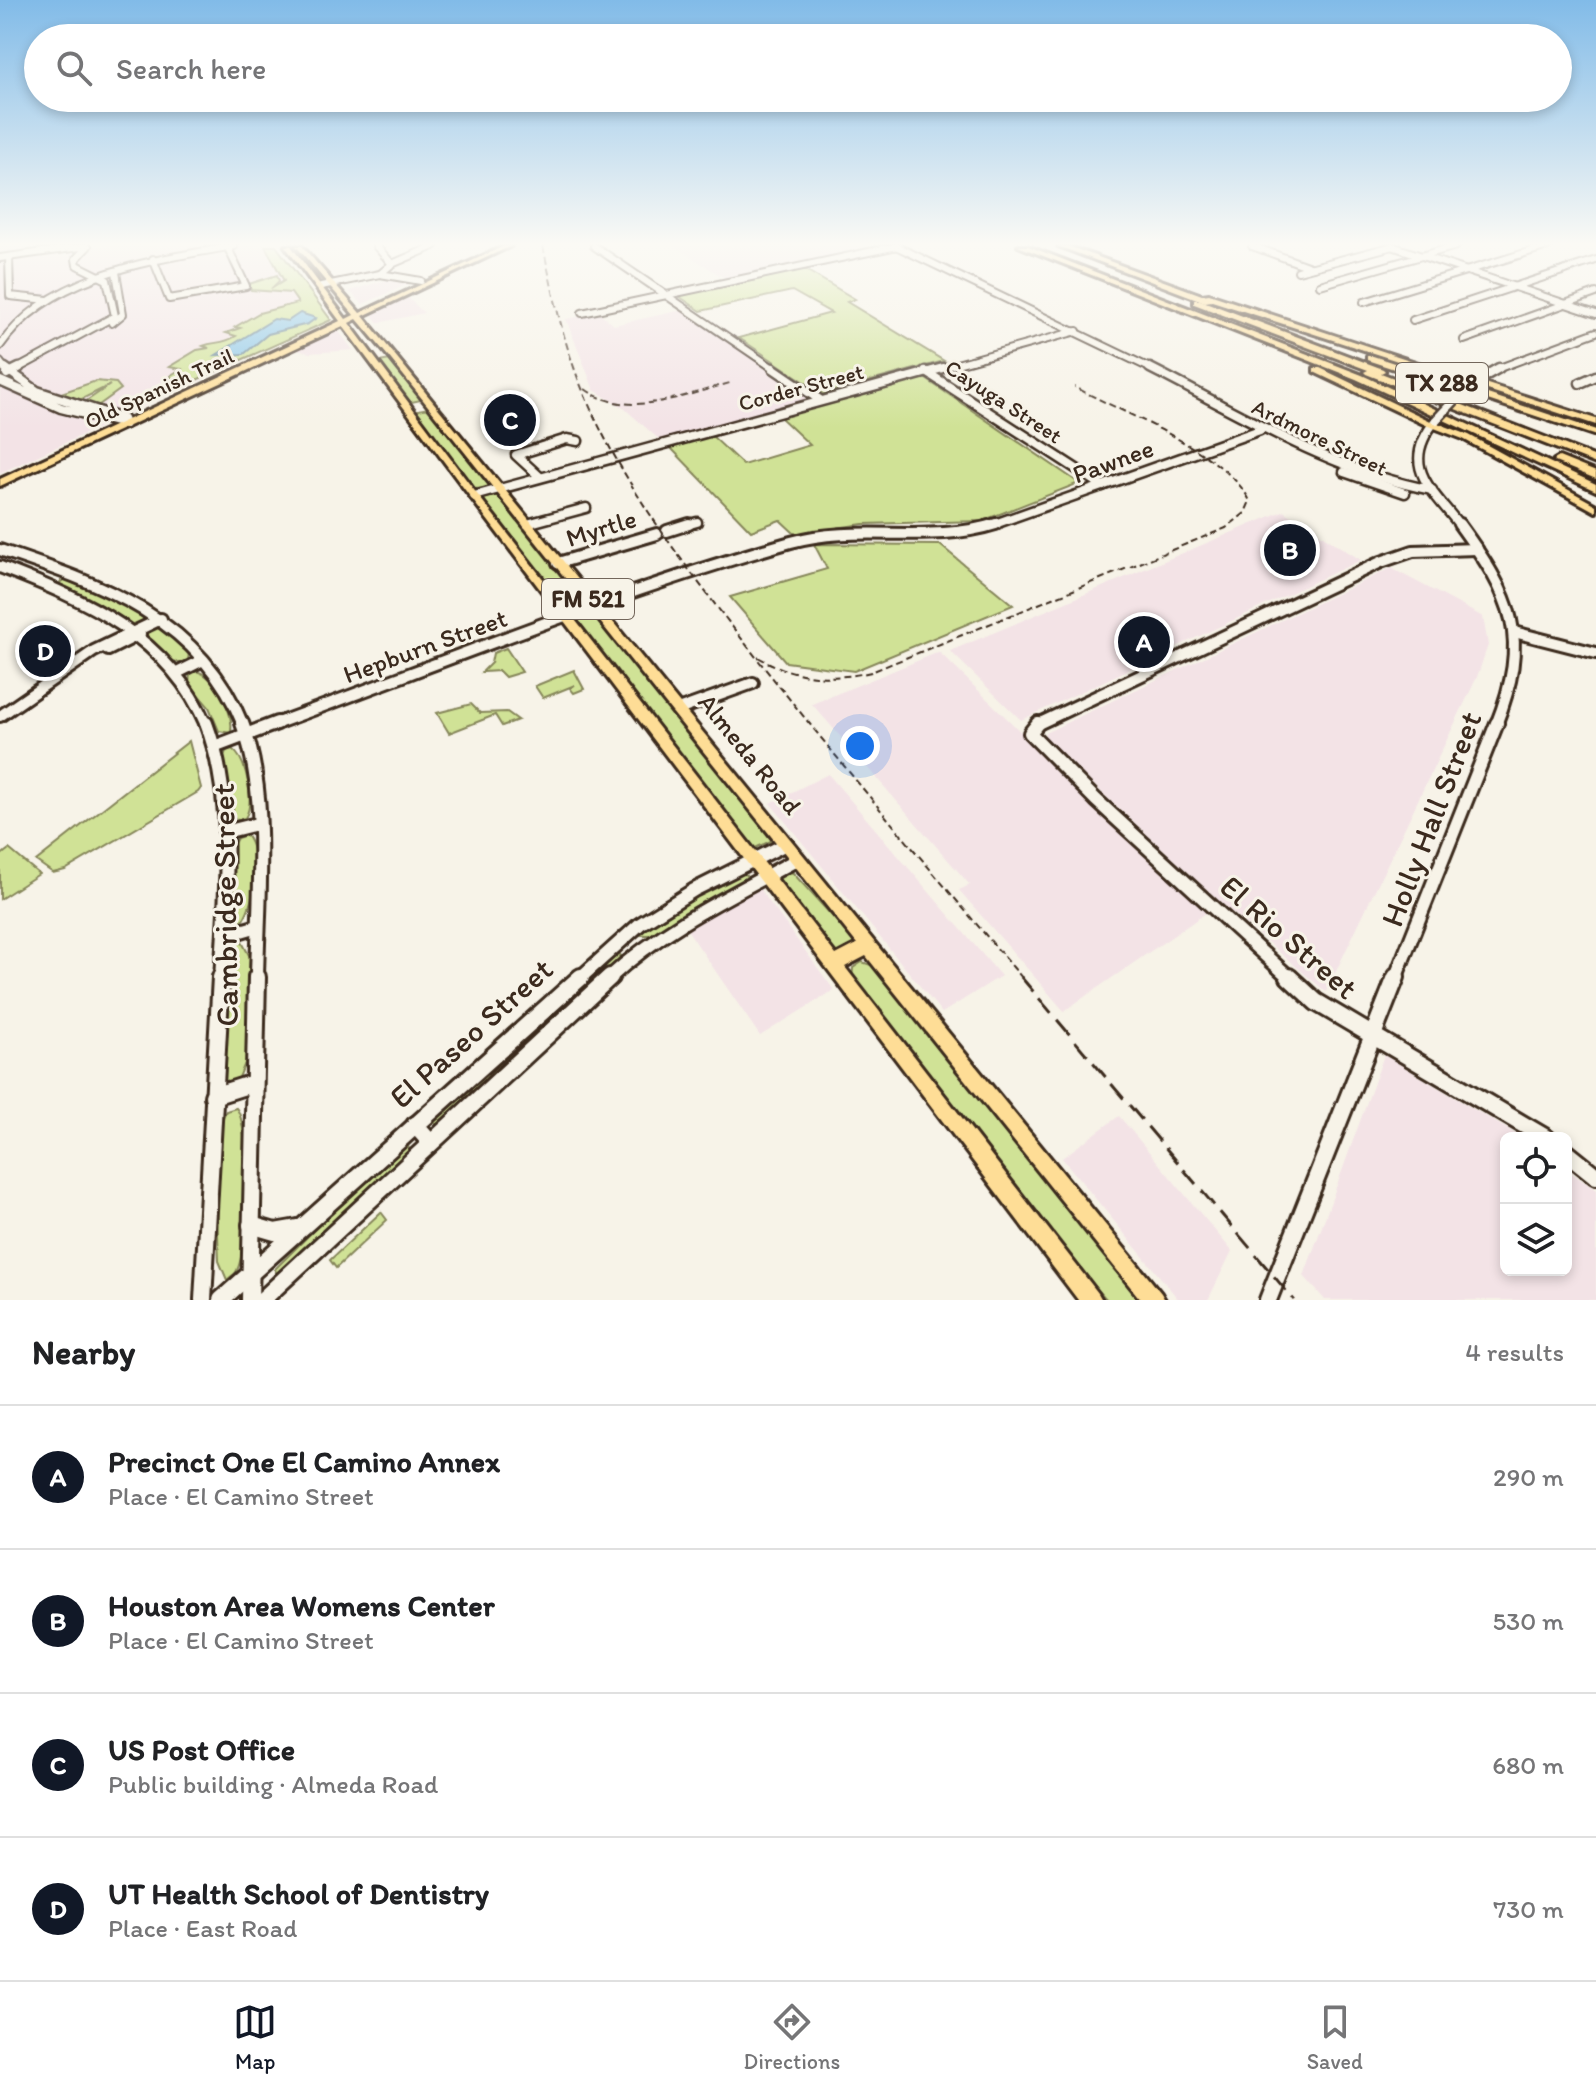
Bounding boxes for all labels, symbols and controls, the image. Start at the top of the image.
search box [24,24,1572,112]
icon: search [52,46,96,90]
text: Search here [116,50,266,87]
street label: Old Spanish Trail [80,342,238,435]
street label: Cayuga Street [940,354,1067,449]
street label: Corder Street [736,358,867,417]
road number: TX 288 [1396,363,1488,403]
pin: C [484,390,536,450]
street label: Ardmore Street [1248,393,1392,482]
street label: Pawnee [1068,432,1158,490]
street label: Myrtle [562,502,640,554]
pin: B [1264,520,1316,580]
road number: FM 521 [542,579,634,619]
street label: Hepburn Street [339,601,511,690]
pin: A [1118,612,1170,672]
pin: D [19,621,71,681]
street label: Almeda Road [691,687,809,822]
street label: Holly Hall Street [1373,706,1489,932]
your location [840,726,880,766]
street label: Cambridge Street [204,783,246,1027]
street label: El Rio Street [1212,867,1366,1007]
street label: El Paseo Street [382,950,560,1116]
map controls [1500,1132,1572,1276]
button: locate [1500,1132,1572,1204]
button: layers [1500,1204,1572,1276]
text: Nearby [32,1332,135,1373]
text: 4 results [1465,1336,1564,1368]
text: Precinct One El Camino Annex [108,1443,500,1480]
text: A [50,1461,66,1493]
text: 290 m [1493,1461,1564,1493]
text: Place · El Camino Street [108,1480,374,1512]
text: Houston Area Womens Center [108,1587,495,1624]
text: B [50,1605,66,1637]
text: 530 m [1492,1605,1564,1637]
text: Place · El Camino Street [108,1624,374,1656]
text: US Post Office [108,1731,295,1768]
text: C [50,1749,66,1781]
text: 680 m [1492,1749,1564,1781]
text: Public building · Almeda Road [108,1768,438,1800]
text: UT Health School of Dentistry [108,1875,489,1912]
text: D [49,1893,67,1925]
text: 730 m [1493,1893,1564,1925]
text: Place · East Road [108,1912,297,1944]
tab: Map [233,2000,277,2075]
tab: Directions [744,2000,840,2075]
tab: Saved [1307,2000,1363,2075]

